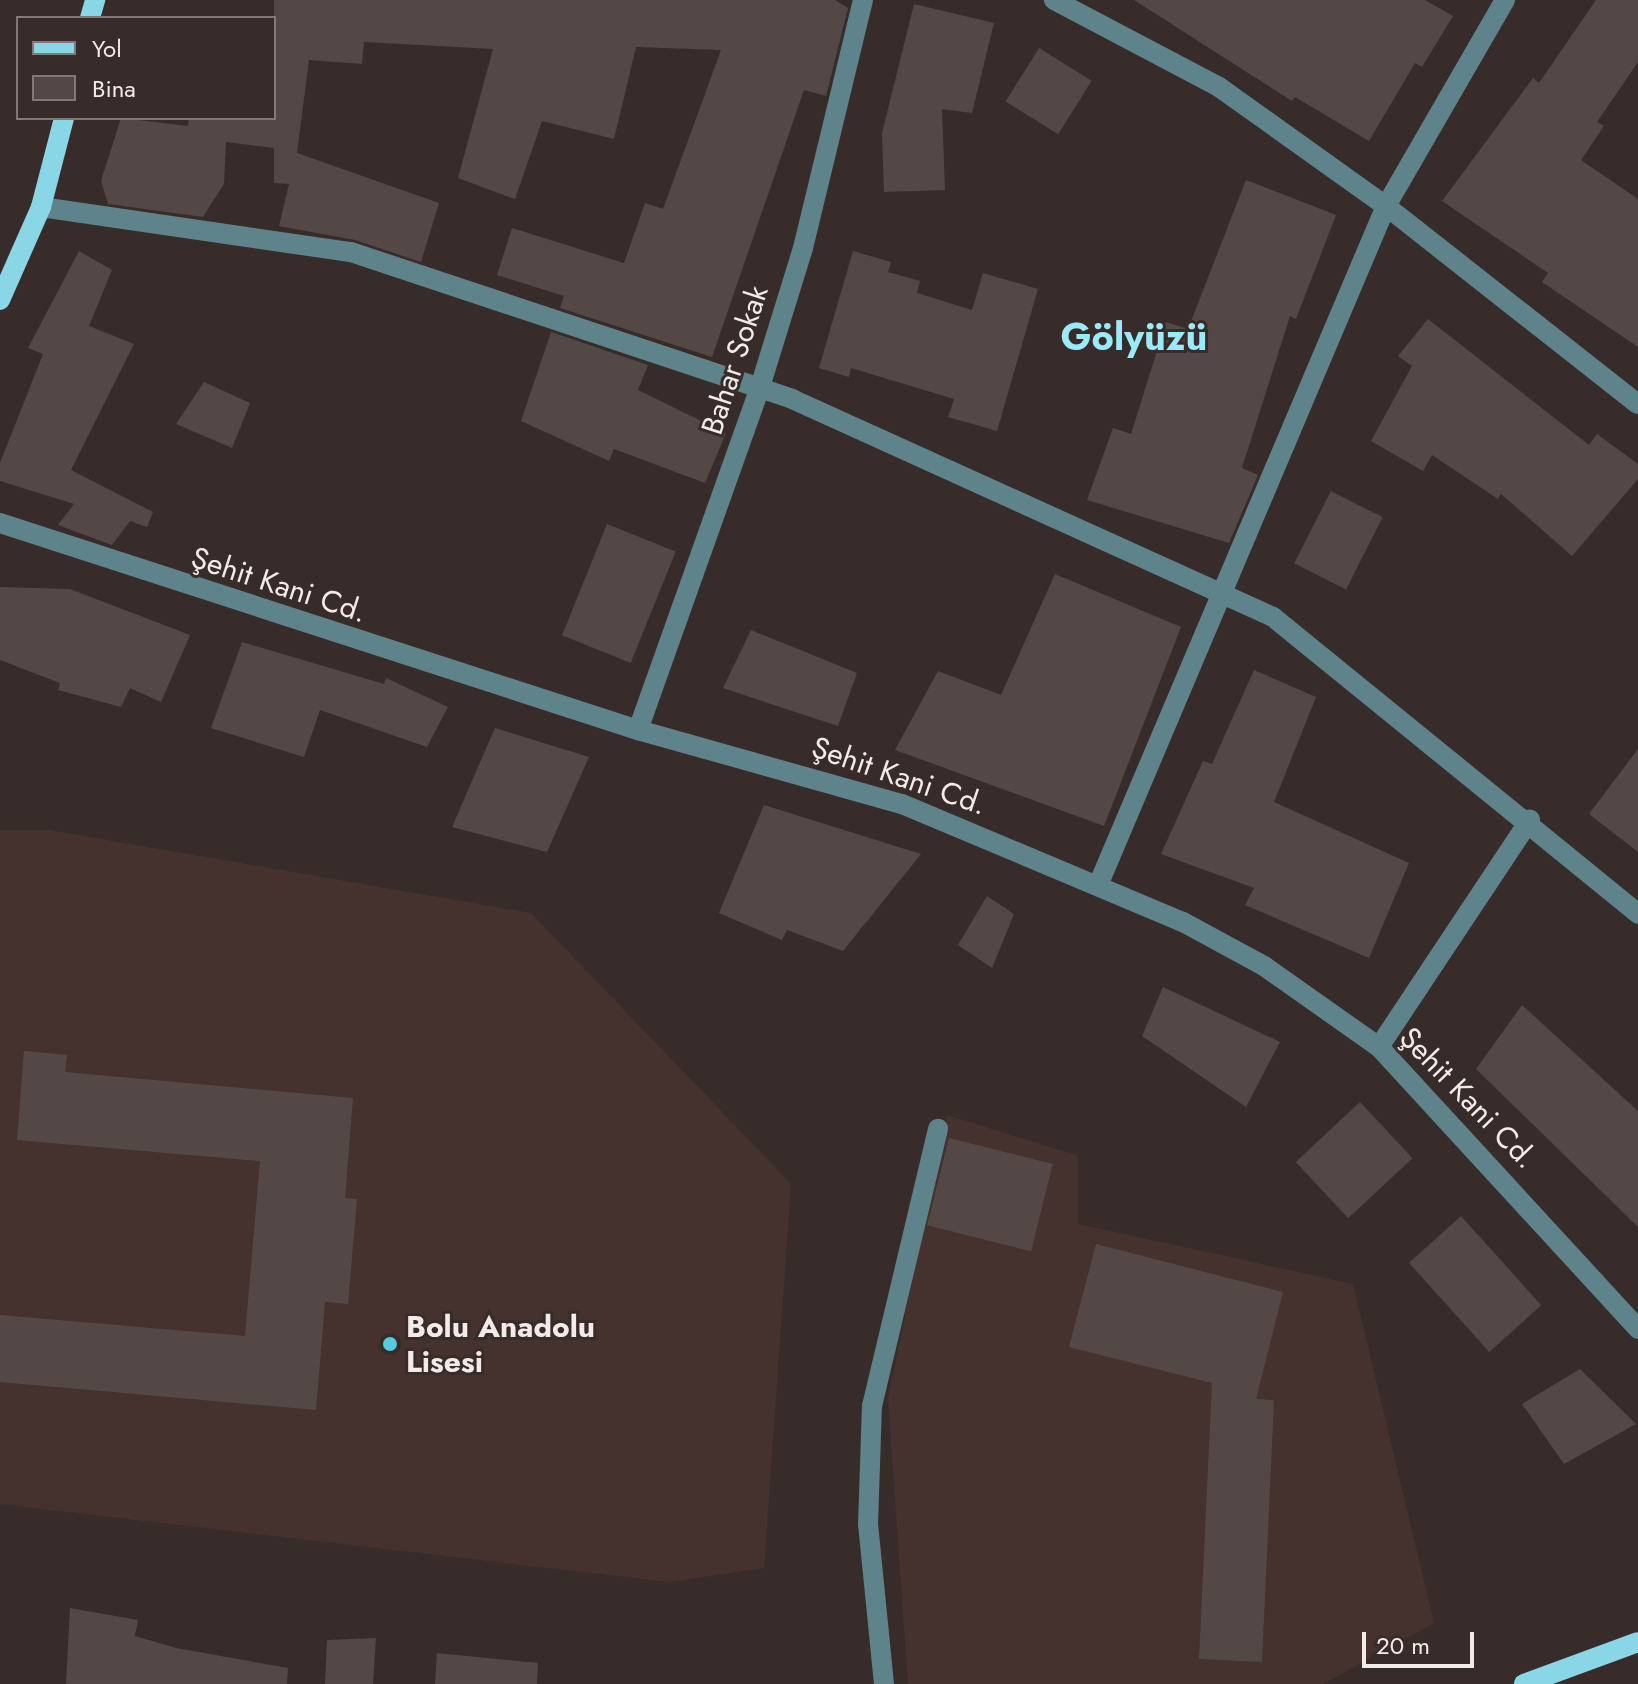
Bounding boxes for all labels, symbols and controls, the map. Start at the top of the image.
legend [16,16,276,120]
text: Yol [92,31,122,66]
text: Bina [92,71,136,106]
street label: Bahar Sokak [694,281,776,439]
district label: Gölyüzü [1061,314,1207,360]
street label: Şehit Kani Cd. [187,540,371,630]
street label: Şehit Kani Cd. [807,729,991,823]
street label: Şehit Kani Cd. [1392,1020,1544,1176]
place label: Bolu Anadolu Lisesi [406,1309,595,1380]
marker: Bolu Anadolu Lisesi [381,1335,399,1353]
scale bar [1366,1616,1478,1666]
text: 20 m [1376,1628,1430,1663]

